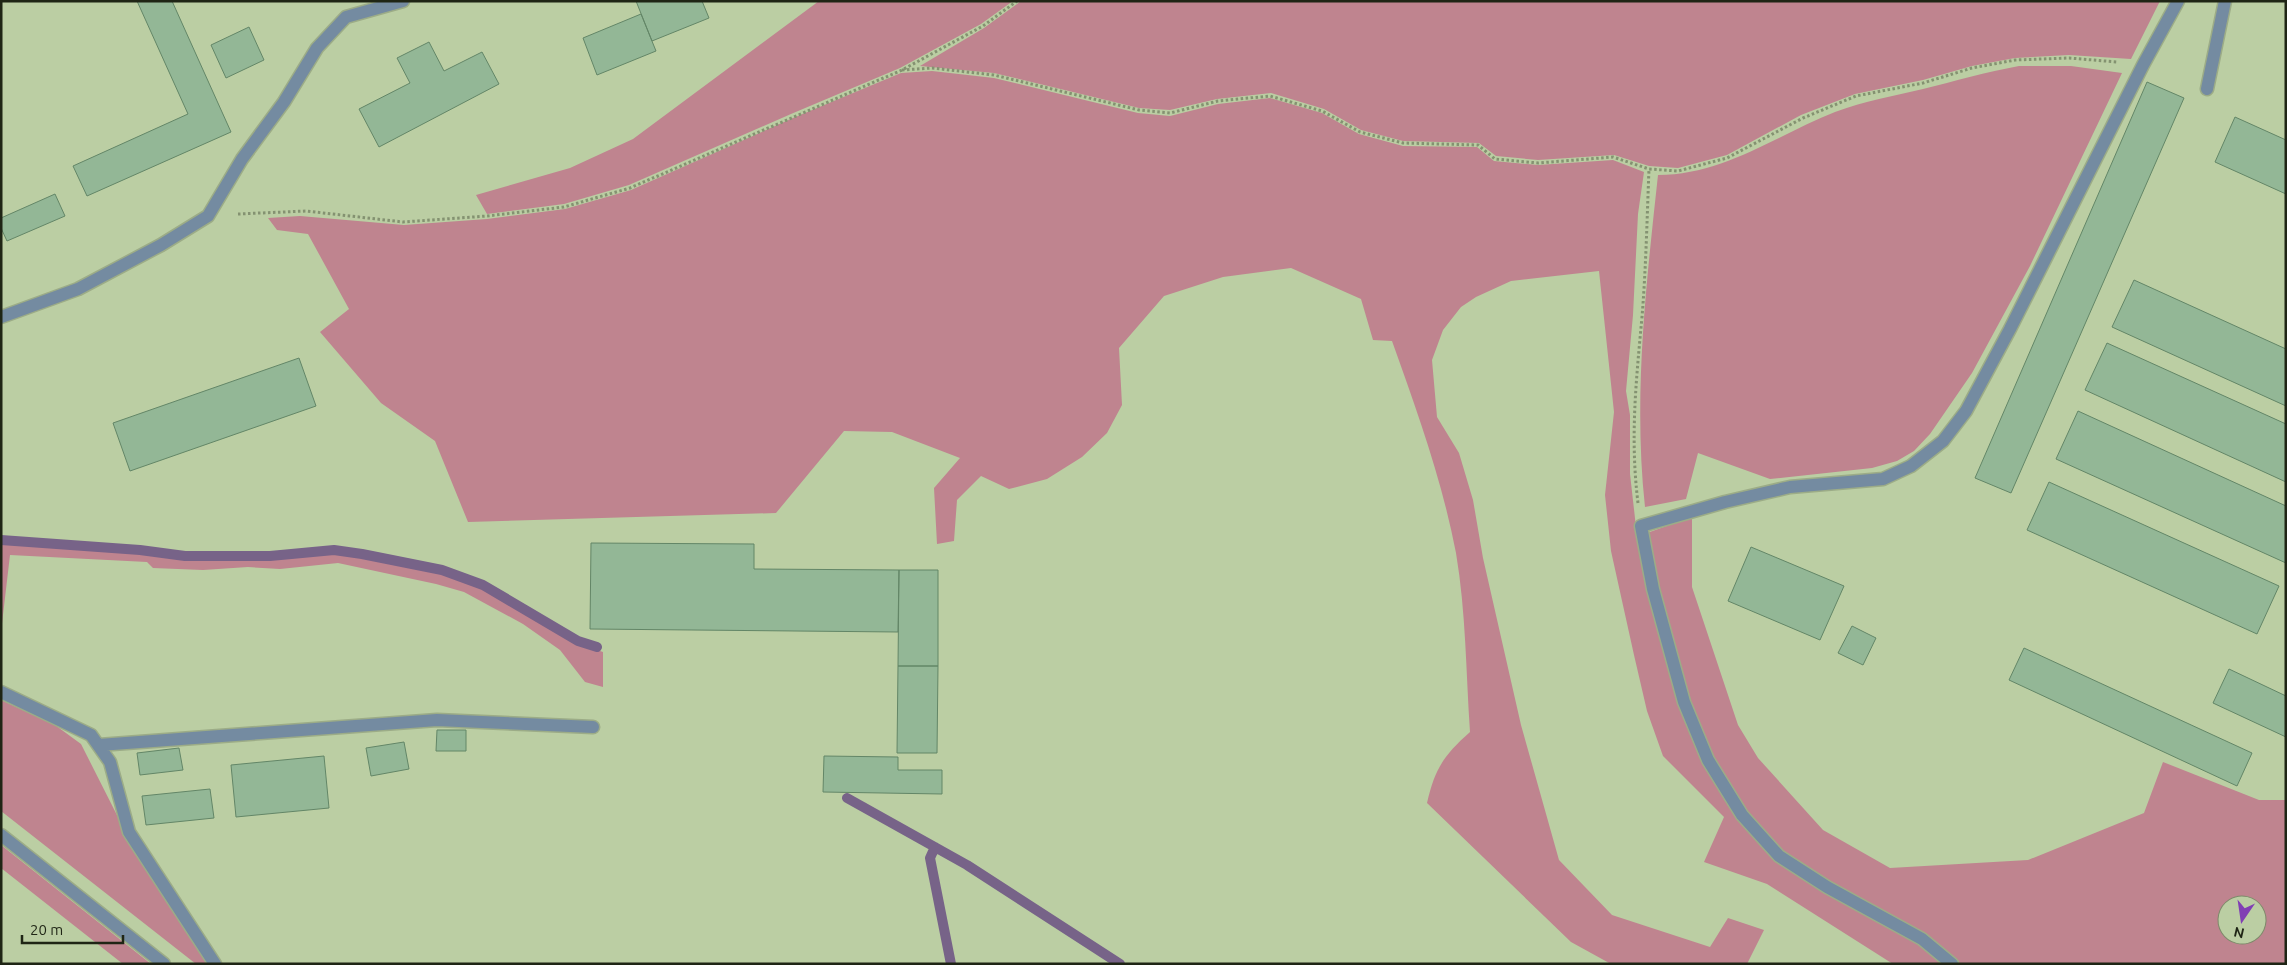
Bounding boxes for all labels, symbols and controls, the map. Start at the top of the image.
north arrow [2217,895,2267,945]
scale bar [22,912,124,944]
text: 20 m [30,921,63,938]
text: N [2232,924,2246,942]

